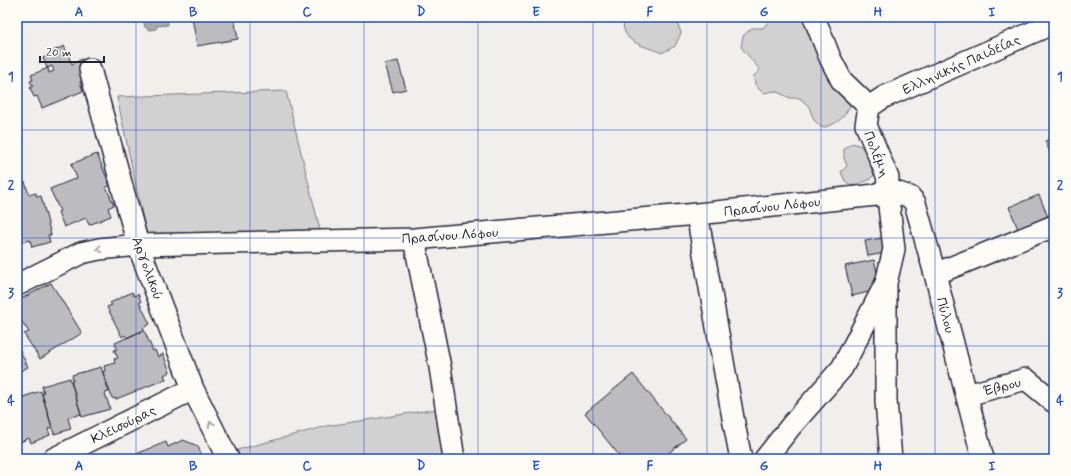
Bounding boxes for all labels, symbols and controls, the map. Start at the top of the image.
text: A [75,4,83,21]
text: B [189,4,198,21]
text: C [302,4,312,21]
text: D [417,4,426,21]
text: E [532,4,540,21]
text: F [647,4,654,21]
text: G [760,4,769,21]
text: H [874,4,883,21]
text: I [989,4,996,21]
street label: Ελληνικής Παιδείας [900,31,1023,99]
scale bar [40,38,104,64]
text: 20 m [46,45,72,61]
text: 1 [8,69,14,86]
text: 1 [1057,69,1063,86]
street label: Πολέμη [859,128,894,180]
text: 2 [8,177,15,194]
text: 2 [1057,177,1064,194]
street label: Πρασίνου Λόφου [723,193,821,221]
street label: Πρασίνου Λόφου [401,224,499,248]
street label: Αργολικού [127,234,167,302]
one-way arrow [96,245,102,253]
text: 3 [8,285,14,302]
text: 3 [1057,285,1063,302]
street label: Πύλου [932,295,958,335]
street label: Έβρου [982,374,1023,400]
text: 4 [7,393,15,410]
text: 4 [1056,393,1064,410]
street label: Κλεισούρας [88,401,159,448]
one-way arrow [208,421,216,428]
text: A [75,458,83,475]
text: B [189,458,198,475]
text: C [302,458,312,475]
text: D [417,458,426,475]
text: E [532,458,540,475]
text: F [647,458,654,475]
text: G [760,458,769,475]
text: H [874,458,883,475]
text: I [989,458,996,475]

